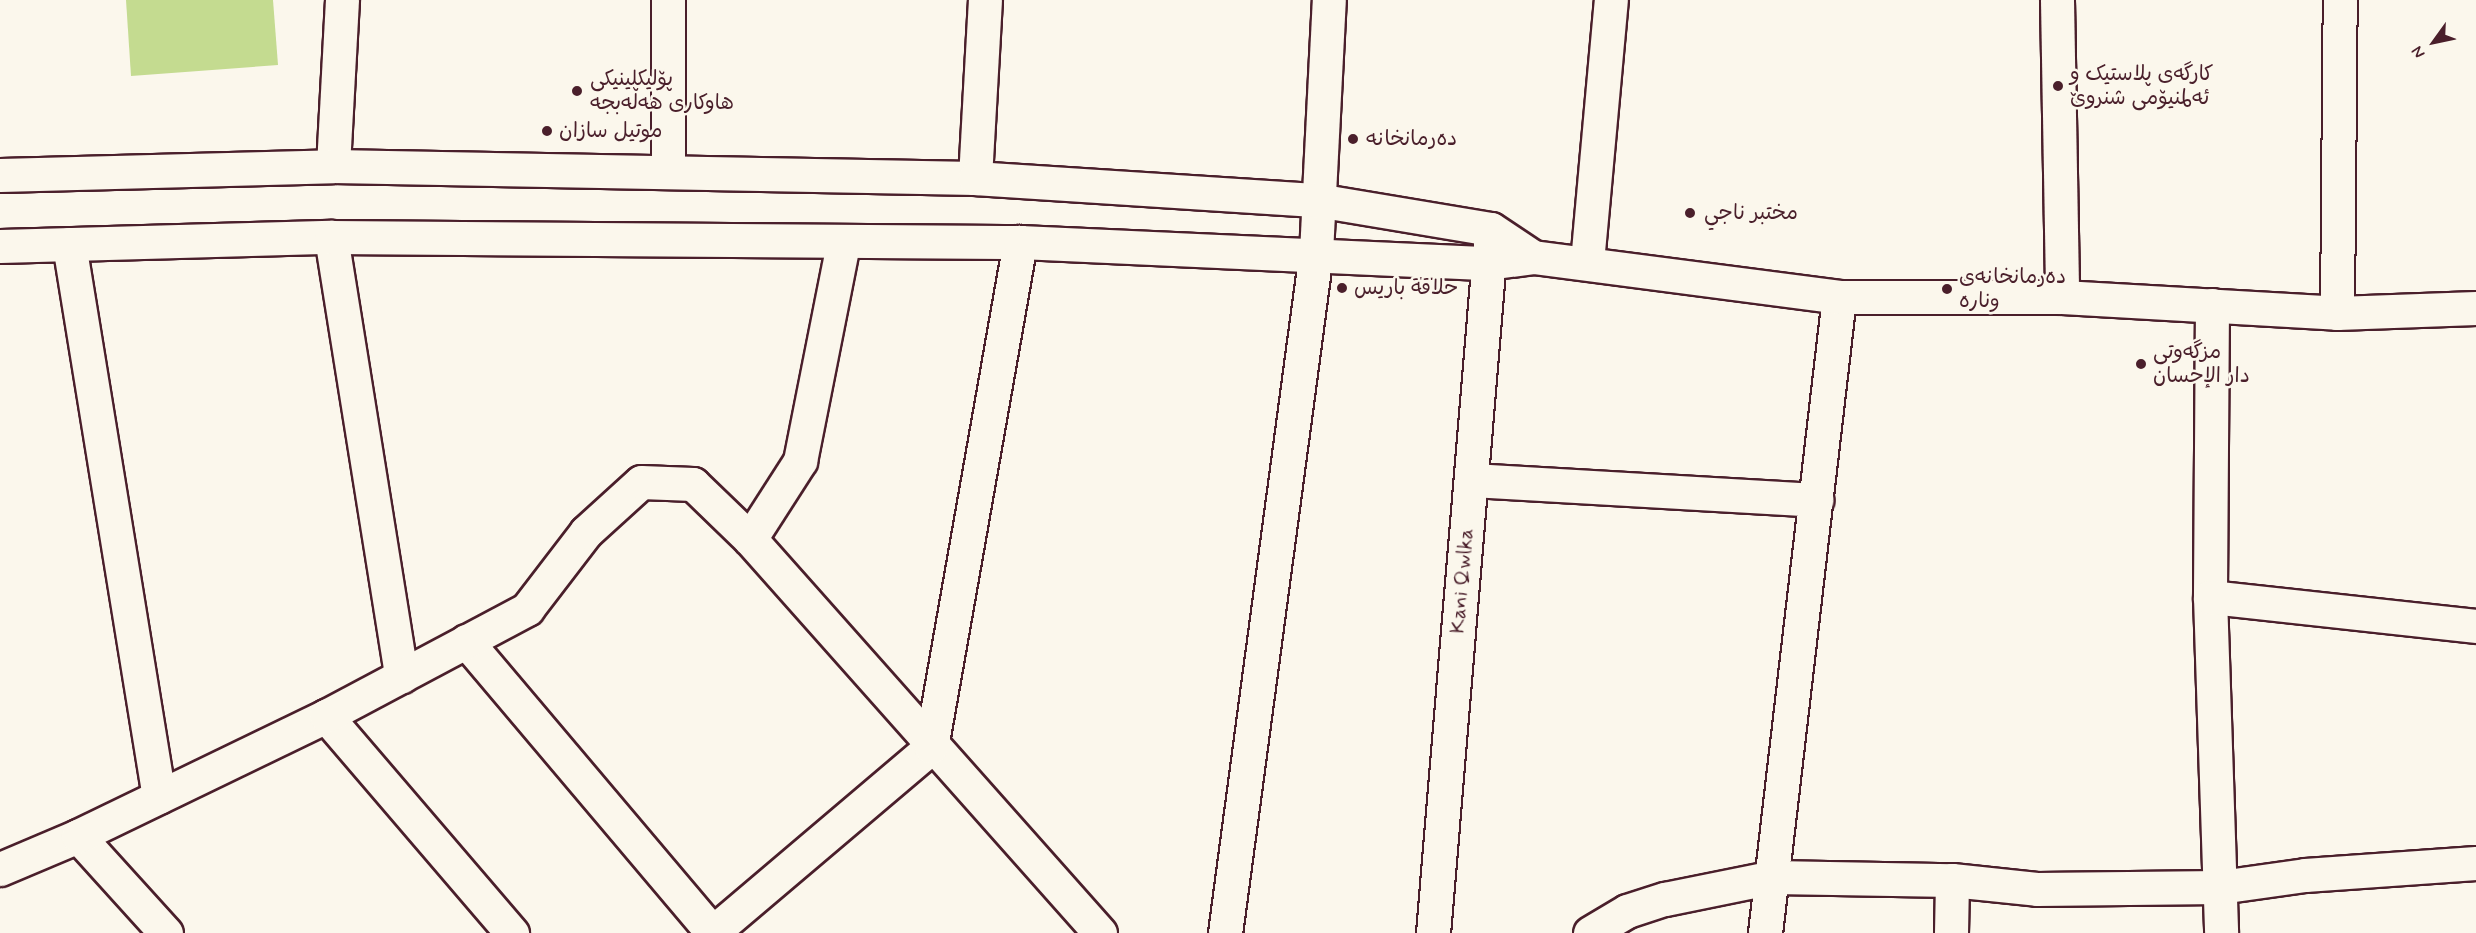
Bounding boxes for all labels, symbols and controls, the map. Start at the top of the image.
north arrow [2404,12,2464,72]
text: N [2407,42,2430,62]
place label: کارگەی پلاستیک و ئەلمنیۆمی شنروێ [2070,61,2213,111]
place label: پۆلیکلینیکی هاوکاری هەڵەبجە [590,66,734,116]
marker: کارگەی پلاستیک و ئەلمنیۆمی شنروێ [2051,79,2065,93]
marker: پۆلیکلینیکی هاوکاری هەڵەبجە [568,82,586,100]
place label: موتيل سازان [559,118,662,144]
marker: موتيل سازان [540,124,554,138]
place label: دەرمانخانە [1366,126,1457,152]
marker: دەرمانخانە [1344,130,1362,148]
place label: مختبر ناجي [1704,200,1798,226]
marker: مختبر ناجي [1681,204,1699,222]
place label: دەرمانخانەی ونارە [1959,264,2066,314]
place label: حلاقة باریس [1354,275,1458,301]
marker: حلاقة باریس [1335,281,1349,295]
marker: دەرمانخانەی ونارە [1940,282,1954,296]
place label: مزگەوتی دار الإحسان [2153,339,2250,389]
marker: مزگەوتی دار الإحسان [2134,357,2148,371]
street label: Kani Qwlka [1445,529,1479,633]

